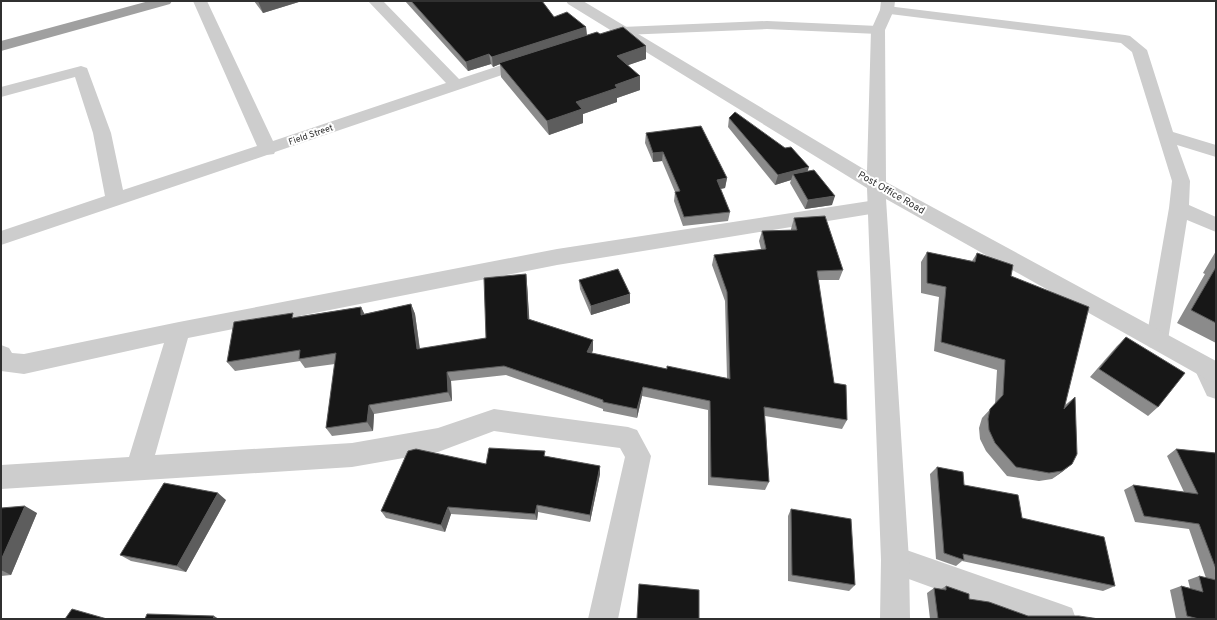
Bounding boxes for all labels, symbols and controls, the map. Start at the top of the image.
street label: Field Street [287,122,335,148]
street label: Post Office Road [855,169,927,217]

